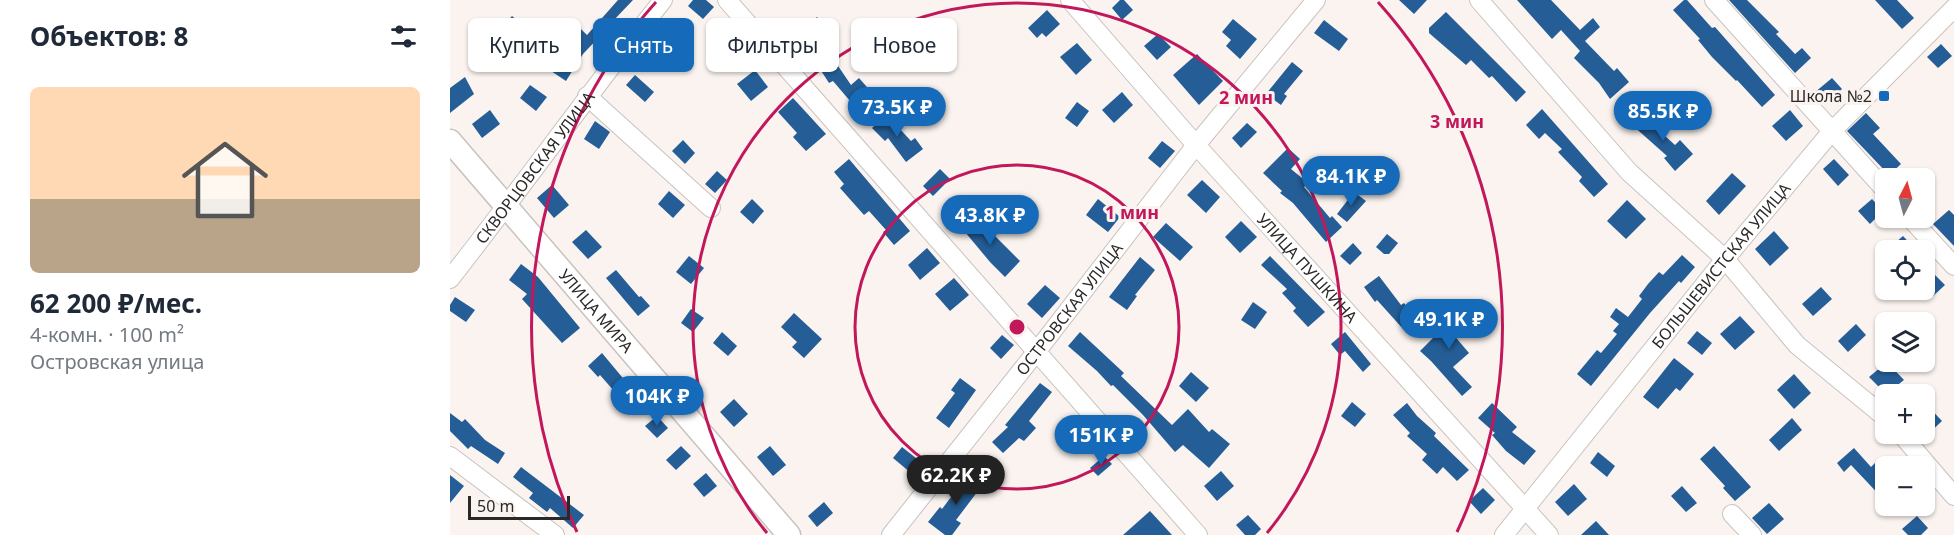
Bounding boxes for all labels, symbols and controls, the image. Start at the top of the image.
text: Объектов: 8 [30,18,188,54]
chip: Купить [468,18,581,72]
chip: Снять [593,18,694,72]
chip: Фильтры [706,18,839,72]
chip: Новое [851,18,957,72]
icon: filters [387,20,420,53]
text: 2 мин [1219,85,1273,109]
place label: Школа №2 [1790,85,1872,107]
street label: СКВОРЦОВСКАЯ УЛИЦА [470,86,600,248]
pin: 73.5K ₽ [842,87,952,138]
marker: Школа №2 [1877,89,1891,103]
pin: 85.5K ₽ [1608,91,1718,142]
text: 73.5K ₽ [862,93,932,120]
text: 85.5K ₽ [1628,97,1698,124]
text: 3 мин [1430,109,1484,133]
icon: home [171,126,279,234]
pin: 84.1K ₽ [1296,156,1406,207]
text: 84.1K ₽ [1316,162,1386,189]
north arrow [1875,168,1935,228]
map controls [1875,168,1935,516]
street label: БОЛЬШЕВИСТСКАЯ УЛИЦА [1647,177,1796,353]
pin: 43.8K ₽ [935,195,1045,246]
text: 1 мин [1105,200,1159,224]
text: 43.8K ₽ [955,201,1025,228]
street label: УЛИЦА ПУШКИНА [1252,209,1363,328]
street label: ОСТРОВСКАЯ УЛИЦА [1011,237,1128,380]
button: locate [1875,240,1935,300]
street label: УЛИЦА МИРА [554,264,639,358]
text: 62 200 ₽/мес. [30,285,202,321]
pin: 49.1K ₽ [1394,299,1504,350]
text: 49.1K ₽ [1414,305,1484,332]
button: layers [1875,312,1935,372]
centre of rings [1007,317,1027,337]
text: 4-комн. · 100 m² [30,321,184,348]
text: Островская улица [30,348,204,375]
pin: 104K ₽ [608,376,706,427]
text: 104K ₽ [625,382,689,409]
button: + [1875,384,1935,444]
pin: 151K ₽ [1052,415,1150,466]
text: 151K ₽ [1069,421,1133,448]
pin: 62.2K ₽ [901,455,1011,506]
button: − [1875,456,1935,516]
text: 62.2K ₽ [921,461,991,488]
scale bar [468,493,570,520]
text: 50 m [477,495,514,517]

